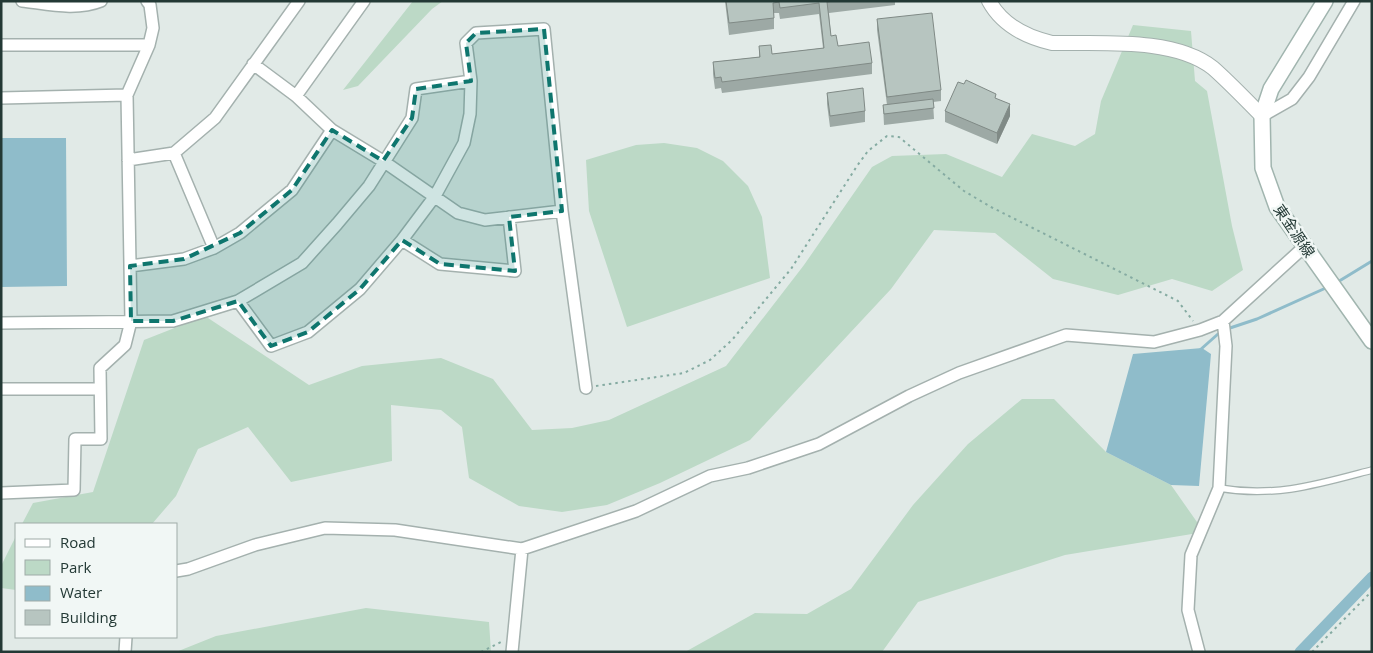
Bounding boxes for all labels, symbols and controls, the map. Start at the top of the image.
street label: 東金源線 [1270,200,1320,261]
legend [15,523,178,638]
text: Road [60,532,96,552]
text: Park [60,557,91,577]
text: Water [60,582,102,602]
text: Building [60,607,117,627]

